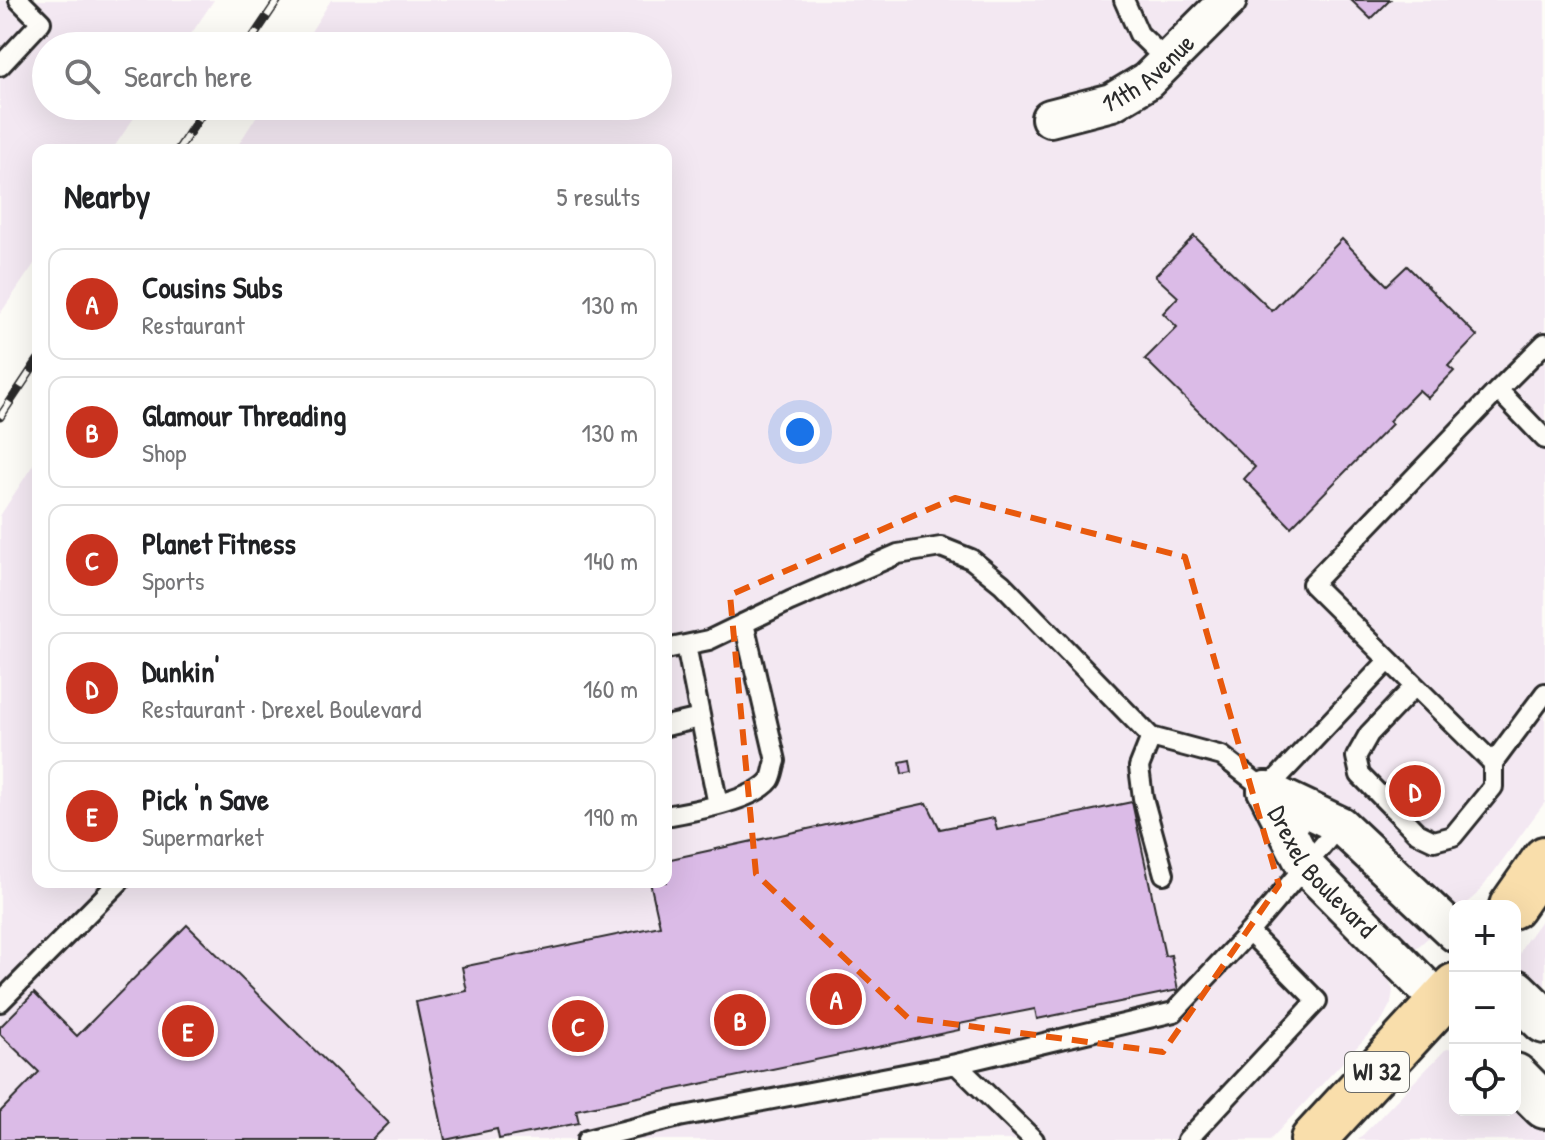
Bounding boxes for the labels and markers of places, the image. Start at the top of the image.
pin: D [1389,761,1441,821]
pin: A [810,969,862,1029]
pin: B [714,990,766,1050]
pin: C [552,996,604,1056]
pin: E [162,1001,214,1061]

